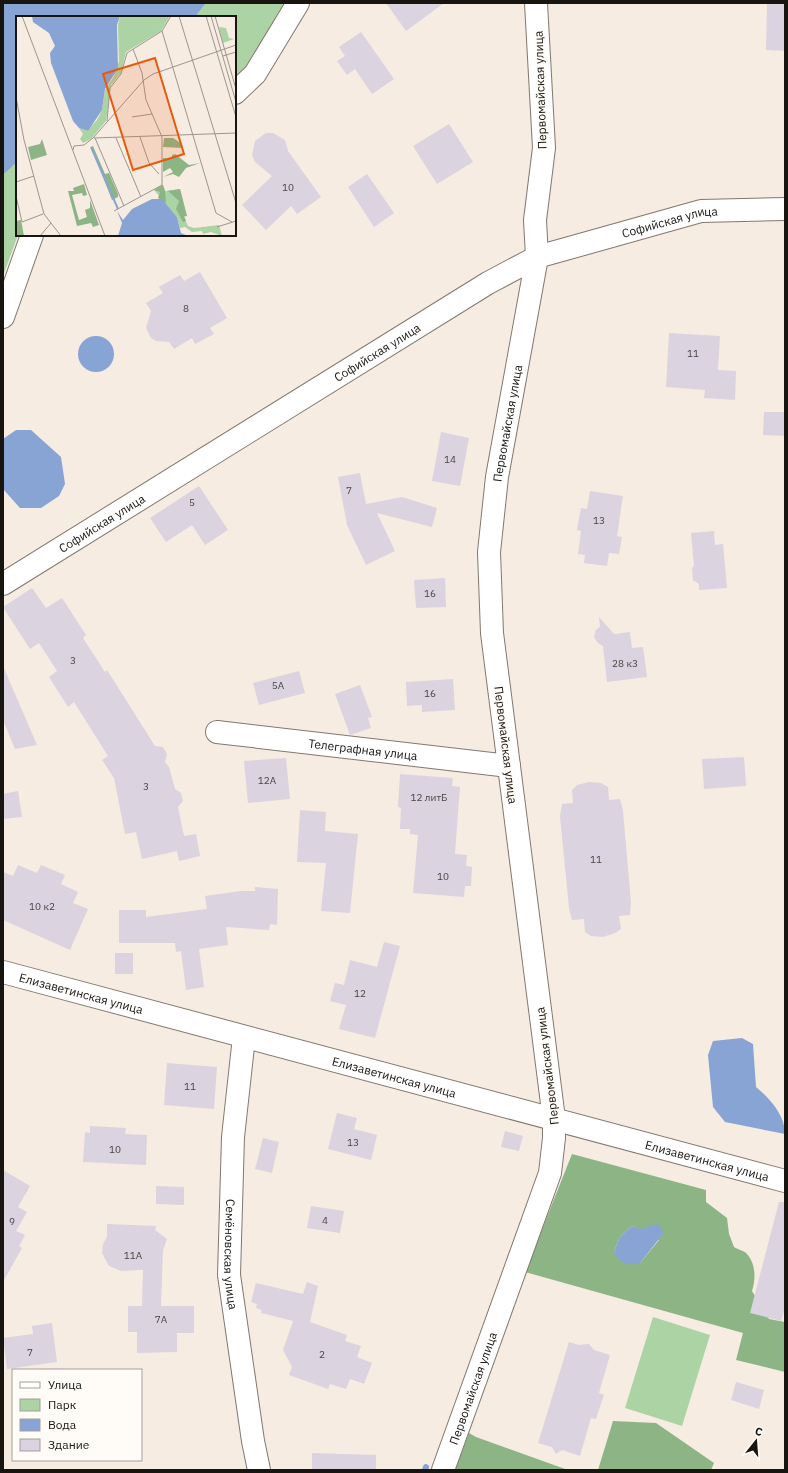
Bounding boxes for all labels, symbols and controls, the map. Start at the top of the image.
inset map [16,16,236,236]
street label: Первомайская улица [530,30,550,149]
house number: 10 [282,181,294,194]
street label: Софийская улица [620,203,719,240]
house number: 8 [183,302,189,315]
street label: Софийская улица [331,319,423,384]
house number: 11 [687,347,699,360]
street label: Первомайская улица [489,363,525,482]
house number: 14 [444,453,456,466]
house number: 7 [346,484,352,497]
street label: Софийская улица [56,490,148,555]
house number: 5 [189,496,195,509]
house number: 13 [593,514,605,527]
house number: 16 [424,587,436,600]
house number: 3 [70,654,76,667]
house number: 28 к3 [612,657,638,670]
house number: 5А [272,679,285,692]
street label: Первомайская улица [491,685,521,805]
house number: 16 [424,687,436,700]
street label: Телеграфная улица [308,735,419,763]
house number: 12А [258,774,277,787]
house number: 3 [143,780,149,793]
house number: 12 литБ [411,791,447,804]
house number: 11 [590,853,602,866]
house number: 10 [437,870,449,883]
house number: 10 к2 [29,900,55,913]
street label: Елизаветинская улица [18,969,145,1017]
house number: 12 [354,987,366,1000]
street label: Первомайская улица [532,1006,562,1126]
street label: Елизаветинская улица [331,1053,458,1100]
house number: 11 [184,1080,196,1093]
house number: 13 [347,1136,359,1149]
street label: Елизаветинская улица [644,1137,771,1184]
house number: 10 [109,1143,121,1156]
street label: Семёновская улица [221,1199,241,1311]
house number: 4 [322,1214,328,1227]
house number: 9 [9,1215,15,1228]
house number: 11А [124,1249,143,1262]
house number: 7А [155,1313,168,1326]
street label: Первомайская улица [445,1329,500,1447]
house number: 7 [27,1346,33,1359]
house number: 2 [319,1348,325,1361]
legend [12,1369,142,1461]
text: Улица [48,1377,82,1392]
text: Парк [48,1397,77,1412]
text: Вода [48,1417,77,1432]
north arrow [736,1421,776,1461]
text: С [753,1424,764,1439]
text: Здание [48,1437,90,1452]

